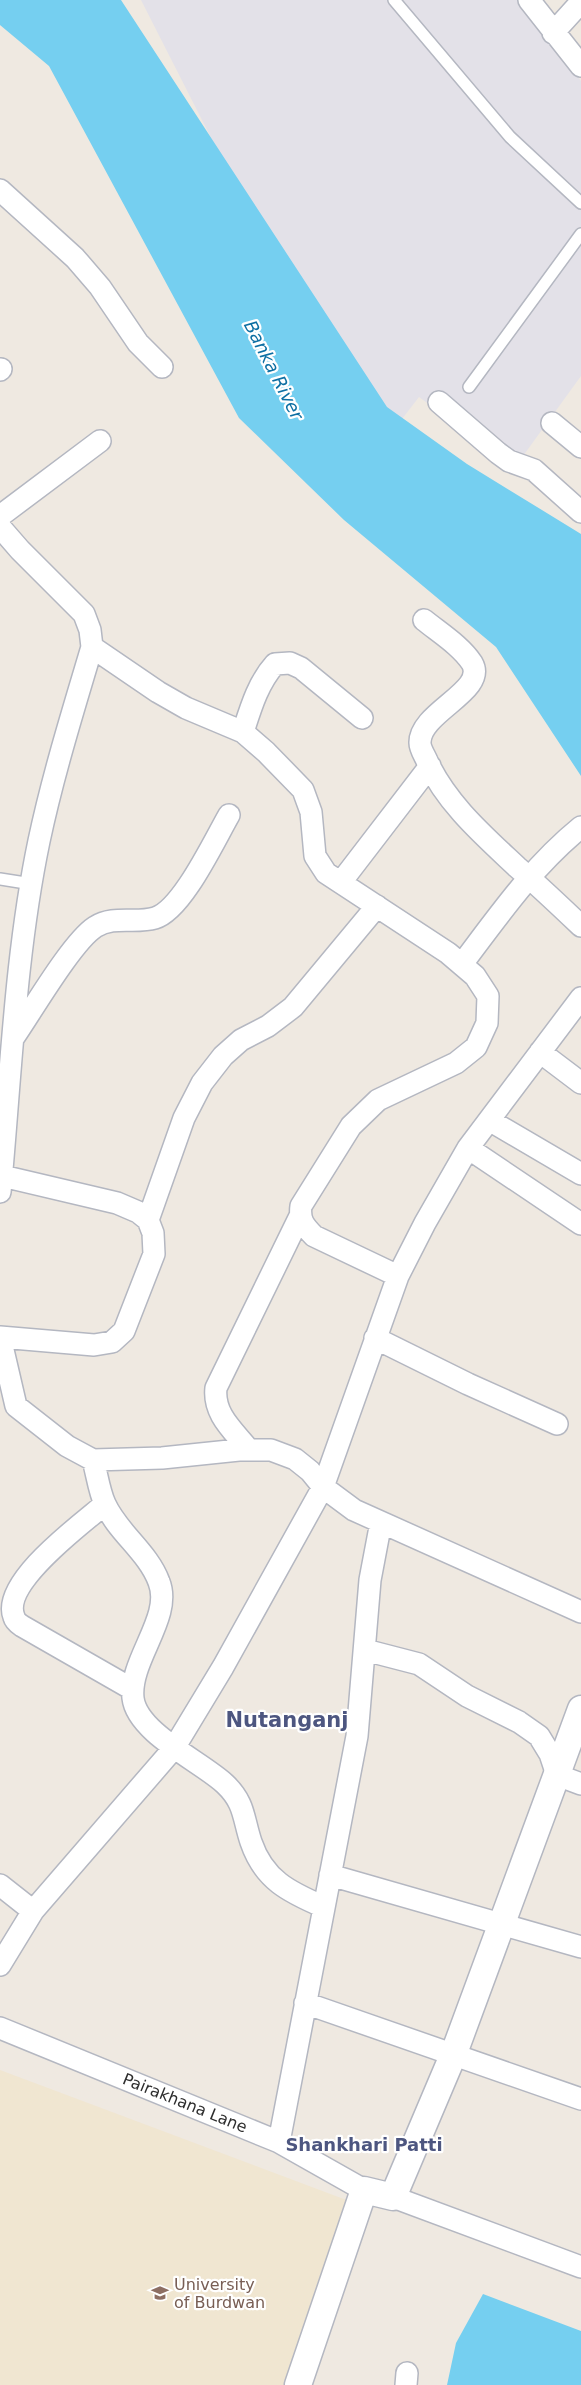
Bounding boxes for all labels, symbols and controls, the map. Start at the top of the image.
water label: Banka River [240,317,309,425]
district label: Nutanganj [225,1708,349,1732]
street label: Pairakhana Lane [120,2069,250,2137]
district label: Shankhari Patti [285,2134,443,2155]
place label: University of Burdwan [174,2275,265,2312]
school or university icon: University of Burdwan [150,2283,170,2303]

